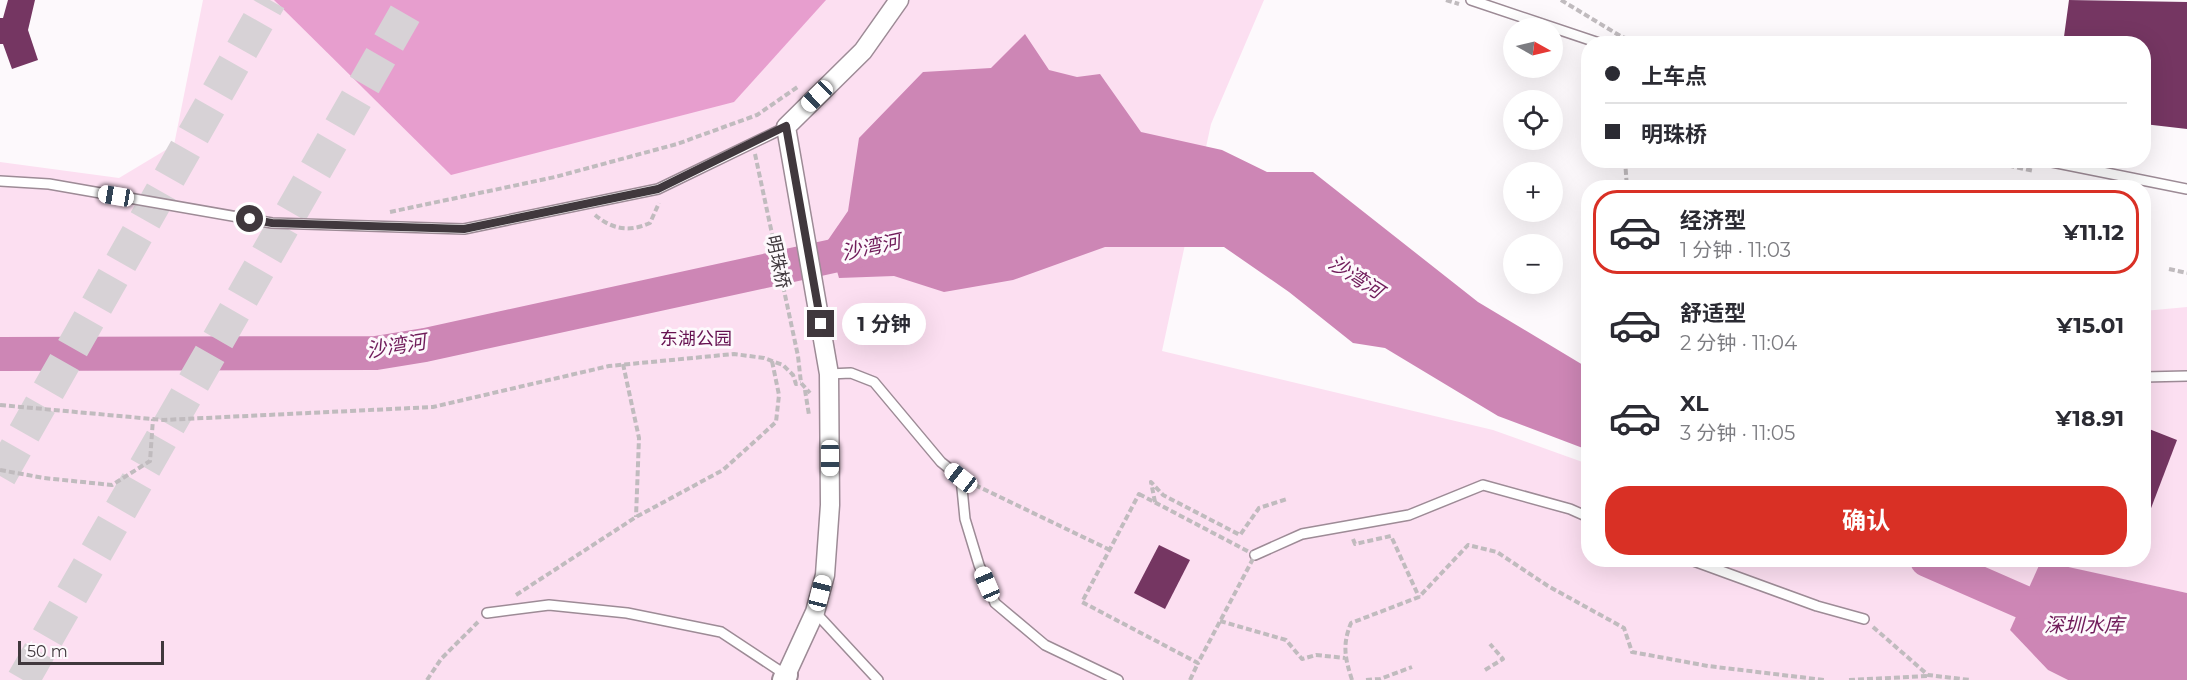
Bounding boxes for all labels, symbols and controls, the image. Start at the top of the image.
north arrow [1503,18,1563,78]
map controls [1503,18,1563,294]
text: 上车点 [1641,63,1707,90]
car [798,77,836,115]
button: locate [1503,90,1563,150]
text: 明珠桥 [1641,121,1707,148]
button: + [1503,162,1563,222]
car [97,184,135,208]
route start [236,205,263,232]
icon: car [1608,205,1662,259]
text: 经济型 [1680,207,1746,234]
text: ¥11.12 [2063,219,2124,246]
water label: 沙湾河 [839,228,907,265]
street label: 明珠桥 [762,233,794,291]
button: − [1503,234,1563,294]
text: 1 分钟 · 11:03 [1680,238,1791,262]
water label: 沙湾河 [1324,251,1391,306]
icon: car [1608,298,1662,352]
text: 舒适型 [1680,300,1746,327]
callout: 1 分钟 [842,303,926,345]
route end [807,310,834,337]
text: 1 分钟 [857,312,911,336]
text: ¥15.01 [2056,312,2124,339]
park label: 东湖公园 [660,328,732,350]
water label: 沙湾河 [364,329,431,363]
text: 2 分钟 · 11:04 [1680,331,1797,355]
text: XL [1680,390,1709,417]
icon: car [1608,391,1662,445]
text: ¥18.91 [2055,405,2124,432]
text: 3 分钟 · 11:05 [1680,421,1795,445]
car [821,440,839,476]
car [941,460,981,496]
button: 确认 [1605,486,2127,555]
car [972,564,1002,604]
car [807,573,833,613]
water label: 深圳水库 [2044,613,2127,637]
scale bar [18,638,164,666]
text: 50 m [27,642,68,661]

